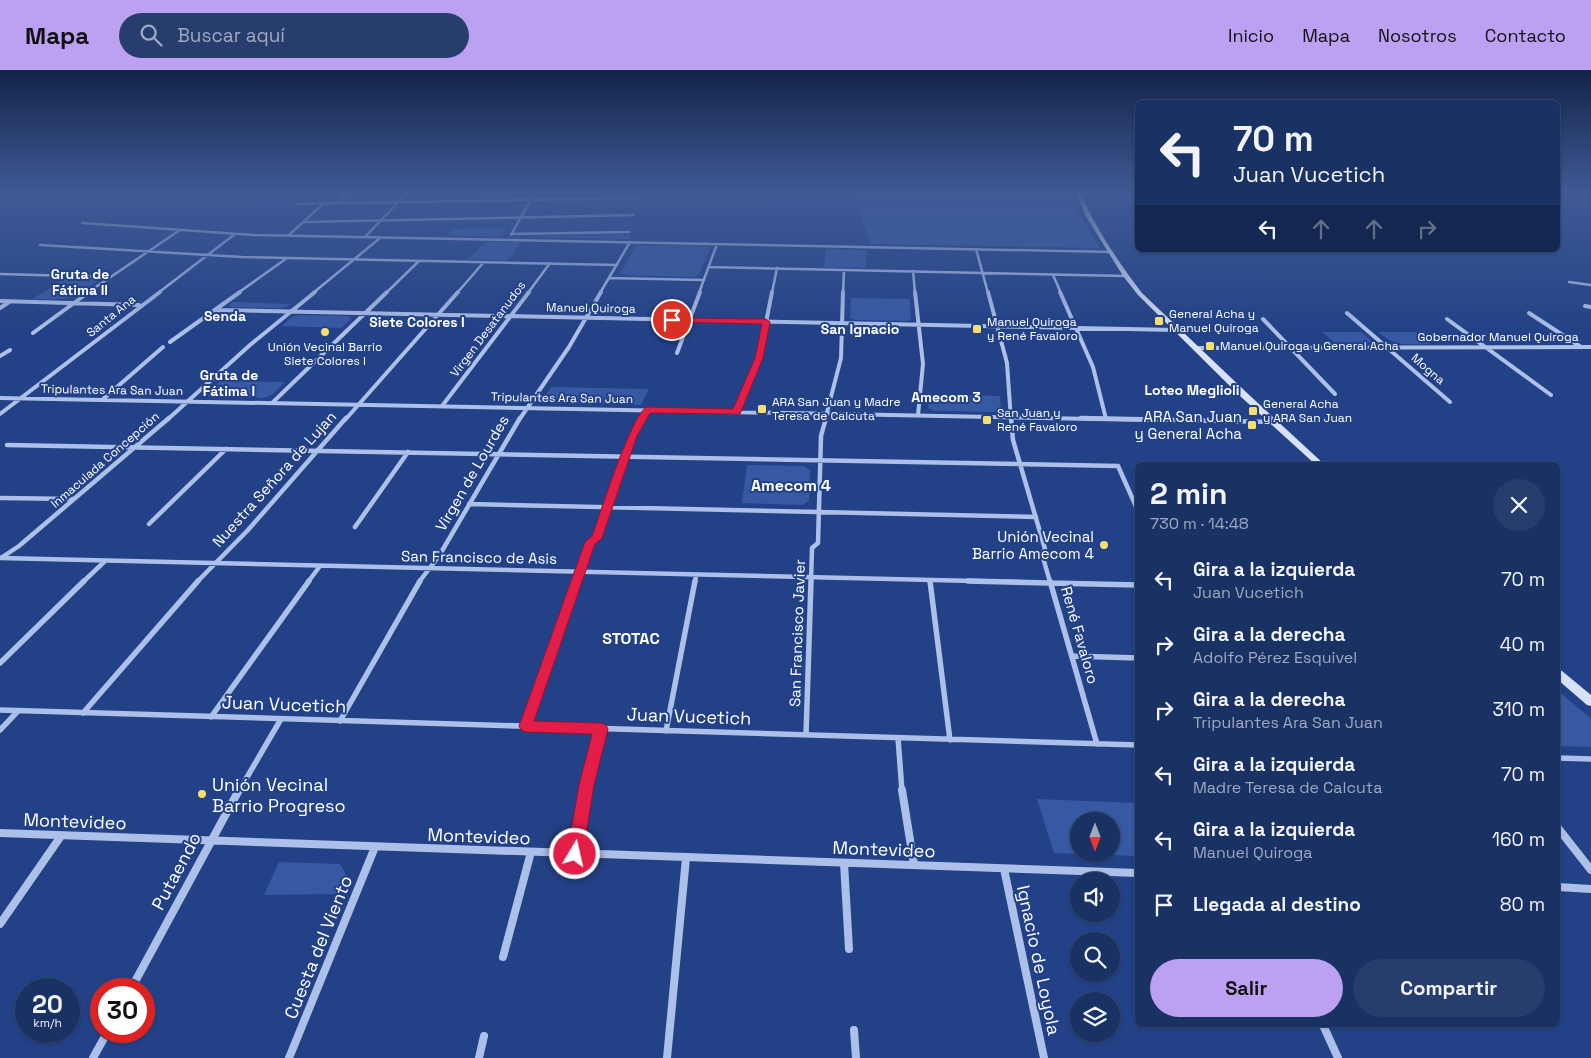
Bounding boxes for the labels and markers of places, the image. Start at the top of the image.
pin [651,299,693,341]
place label: General Acha y Manuel Quiroga [1169,306,1259,336]
place label: Manuel Quiroga y René Favaloro [987,314,1078,344]
marker: General Acha y Manuel Quiroga [1153,315,1165,327]
marker: Manuel Quiroga y René Favaloro [971,323,983,335]
marker: Unión Vecinal Barrio Siete Colores I [319,326,331,338]
place label: Manuel Quiroga y General Acha [1220,338,1399,354]
place label: Unión Vecinal Barrio Siete Colores I [268,339,382,369]
marker: Manuel Quiroga y General Acha [1204,340,1216,352]
place label: ARA San Juan y Madre Teresa de Calcuta [772,394,901,424]
place label: General Acha y ARA San Juan [1263,396,1352,426]
marker: ARA San Juan y Madre Teresa de Calcuta [756,403,768,415]
place label: San Juan y René Favaloro [997,405,1077,435]
marker: General Acha y ARA San Juan [1247,405,1259,417]
place label: ARA San Juan y General Acha [1135,407,1242,443]
marker: San Juan y René Favaloro [981,414,993,426]
marker: ARA San Juan y General Acha [1246,419,1258,431]
place label: Unión Vecinal Barrio Amecom 4 [972,527,1094,563]
marker: Unión Vecinal Barrio Amecom 4 [1098,539,1110,551]
place label: Unión Vecinal Barrio Progreso [212,773,346,817]
marker: Unión Vecinal Barrio Progreso [196,788,208,800]

